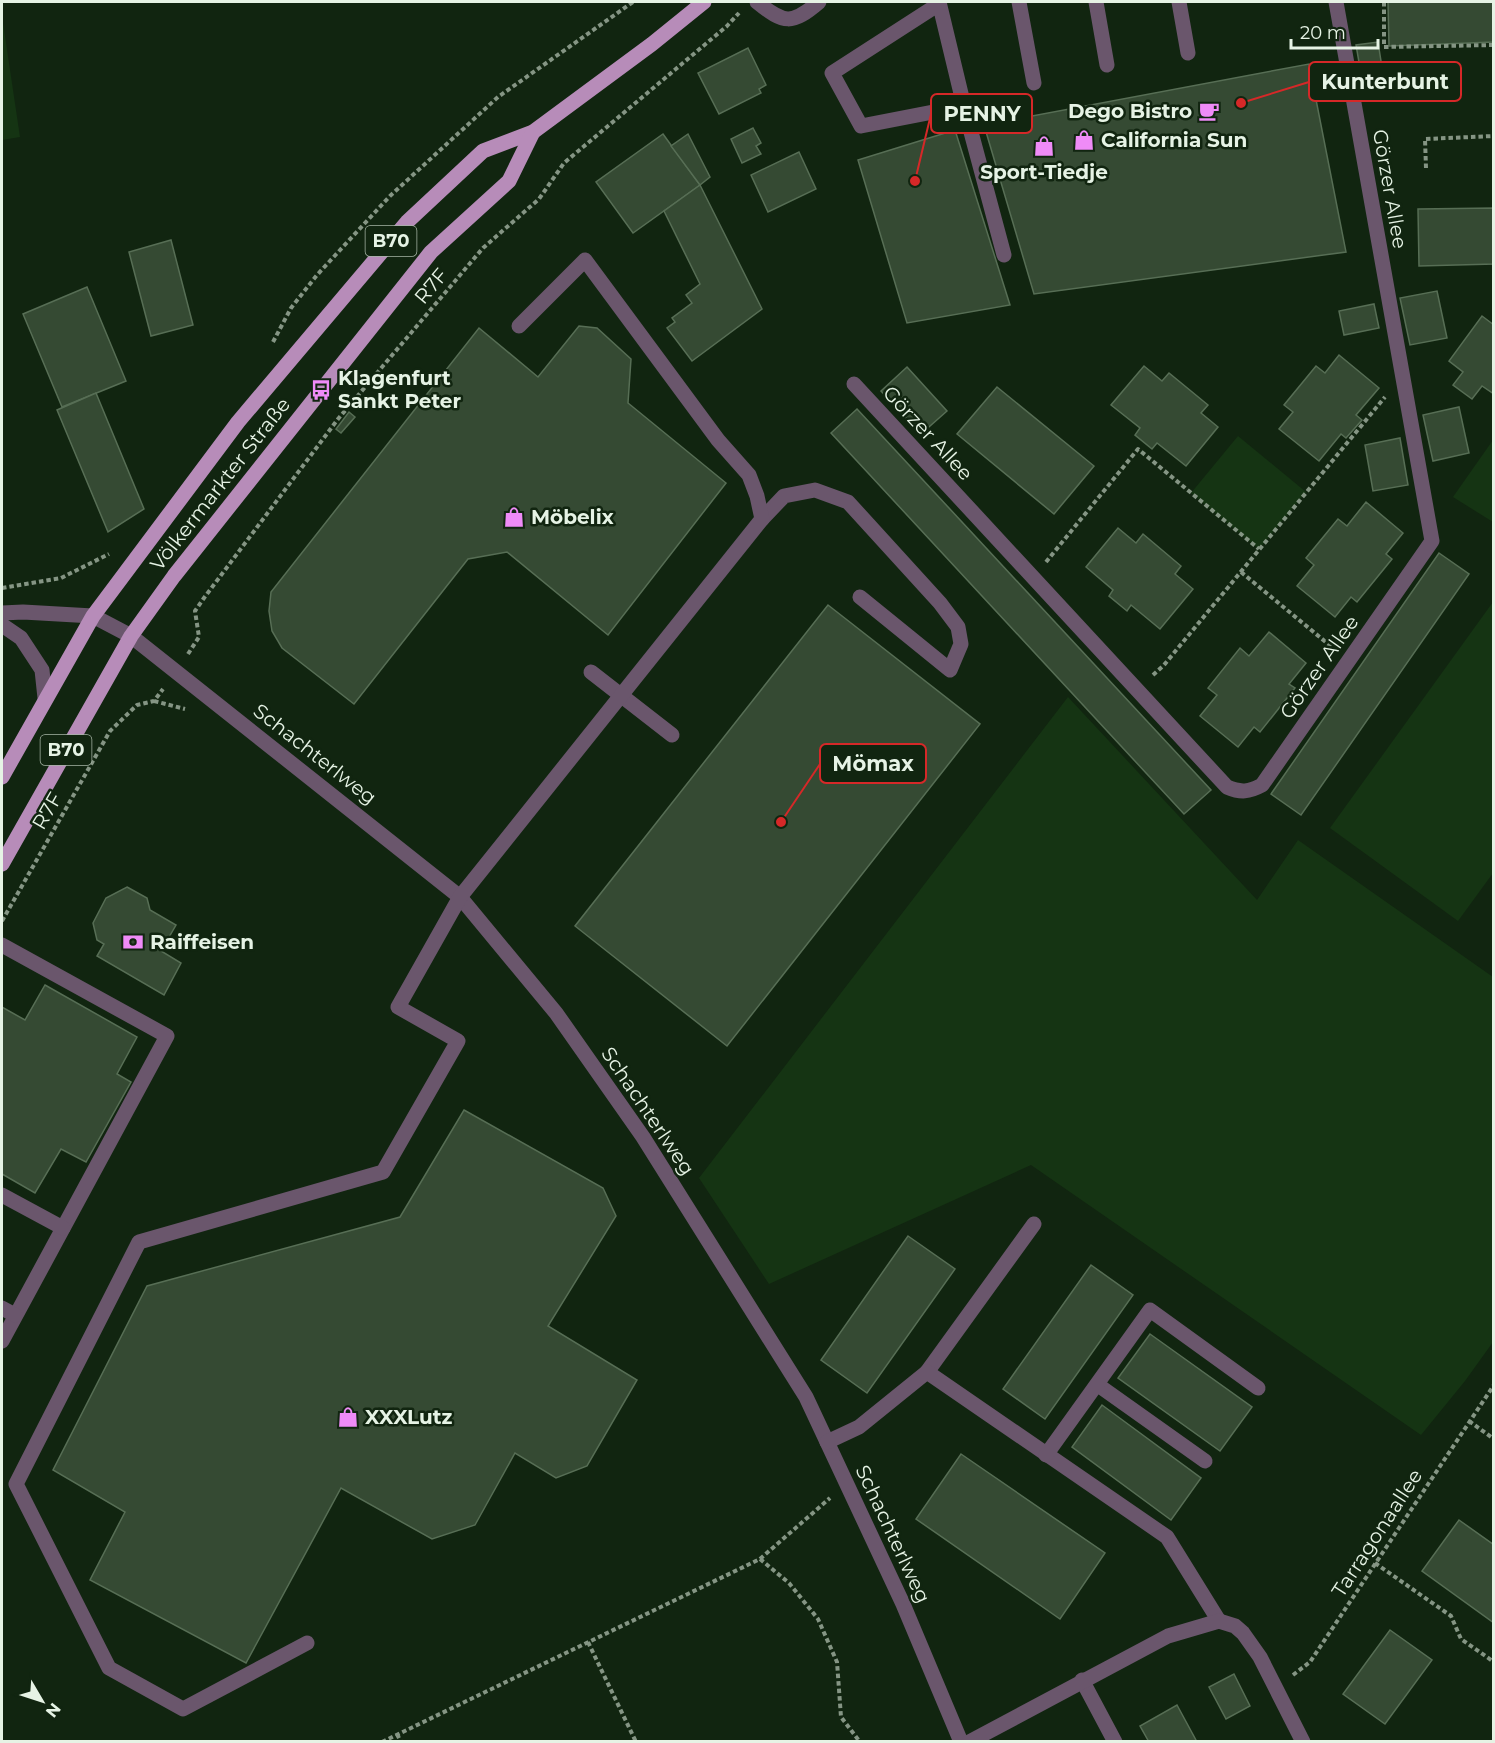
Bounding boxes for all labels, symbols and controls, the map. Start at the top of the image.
scale bar [1291,12,1378,50]
text: 20 m [1300,22,1346,44]
callout: Kunterbunt [1309,62,1461,101]
text: Kunterbunt [1321,69,1449,94]
callout: PENNY [931,94,1032,133]
place label: Dego Bistro [1068,99,1192,123]
cafe icon: Dego Bistro [1197,99,1221,123]
text: PENNY [943,101,1021,126]
street label: Görzer Allee [1368,127,1412,251]
shop icon: California Sun [1072,128,1096,152]
place label: California Sun [1101,128,1247,152]
shop icon: Sport-Tiedje [1032,134,1056,158]
place label: Sport-Tiedje [980,160,1108,184]
road number: B70 [366,226,416,256]
street label: R7F [409,263,453,309]
place label: Klagenfurt Sankt Peter [338,366,461,413]
bus stop icon: Klagenfurt Sankt Peter [309,378,333,402]
street label: Görzer Allee [878,381,978,485]
street label: Völkermarkter Straße [145,393,295,575]
shop icon: Möbelix [502,505,526,529]
place label: Möbelix [531,505,614,529]
street label: Görzer Allee [1275,611,1363,723]
street label: Schachterlweg [249,699,381,809]
road number: B70 [40,735,92,765]
callout: Mömax [820,744,926,783]
text: Mömax [832,751,914,776]
street label: R7F [27,788,67,834]
bank icon: Raiffeisen [121,930,145,954]
place label: Raiffeisen [150,930,254,954]
street label: Schachterlweg [596,1042,700,1180]
shop icon: XXXLutz [336,1405,360,1429]
place label: XXXLutz [365,1405,452,1429]
street label: Schachterlweg [851,1461,935,1607]
street label: Tarragonaallee [1327,1464,1427,1602]
north arrow [12,1671,72,1731]
text: N [42,1699,65,1721]

